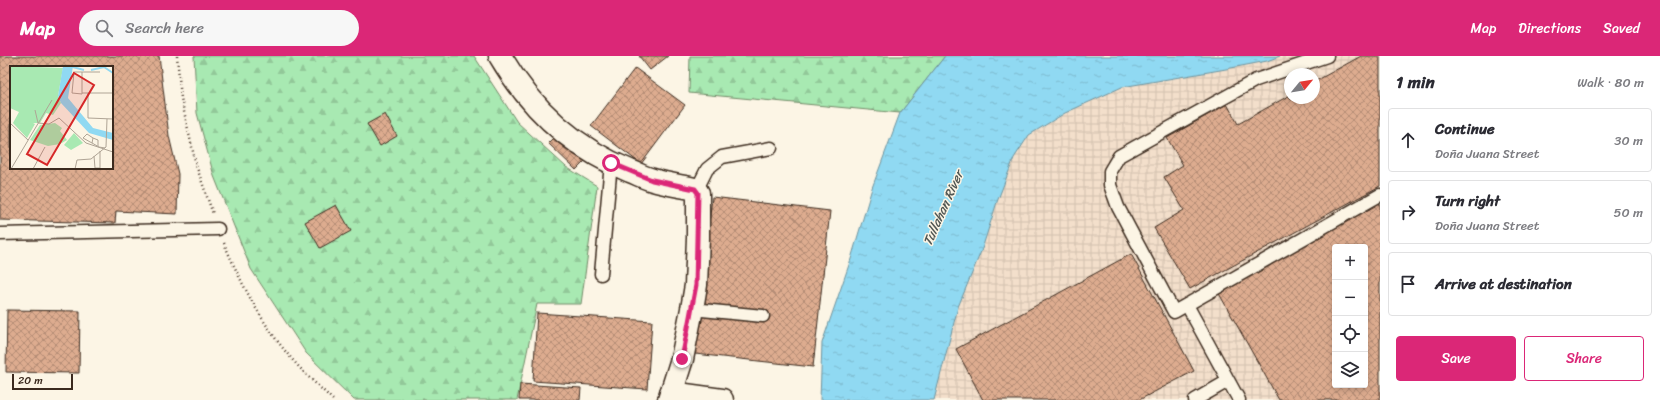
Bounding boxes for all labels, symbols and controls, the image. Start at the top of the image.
search box [79,10,359,46]
text: Map [20,12,55,45]
text: Search here [125,15,204,41]
text: Map [1470,16,1496,41]
text: Directions [1518,16,1581,41]
text: Saved [1603,16,1640,41]
icon: search [93,17,115,39]
inset map [10,66,113,169]
text: 1 min [1396,67,1435,97]
north arrow [1284,68,1320,104]
text: Walk · 80 m [1577,71,1644,94]
text: Continue [1435,116,1495,142]
icon: ahead [1397,129,1419,151]
text: 30 m [1614,129,1643,152]
text: Doña Juana Street [1435,142,1539,165]
route start [602,154,620,172]
water label: Tullahan River [916,164,971,249]
text: Turn right [1435,188,1500,214]
icon: right [1397,201,1419,223]
text: 50 m [1613,201,1643,224]
text: Doña Juana Street [1435,214,1539,237]
map controls [1332,244,1368,388]
button: + [1332,244,1368,280]
text: Arrive at destination [1435,271,1572,297]
icon: arrive [1397,273,1419,295]
button: − [1332,280,1368,316]
button: locate [1332,316,1368,352]
button: Save [1396,336,1516,381]
button: Share [1524,336,1644,381]
route end [673,350,691,368]
button: layers [1332,352,1368,388]
text: 20 m [18,371,43,390]
scale bar [12,372,73,391]

